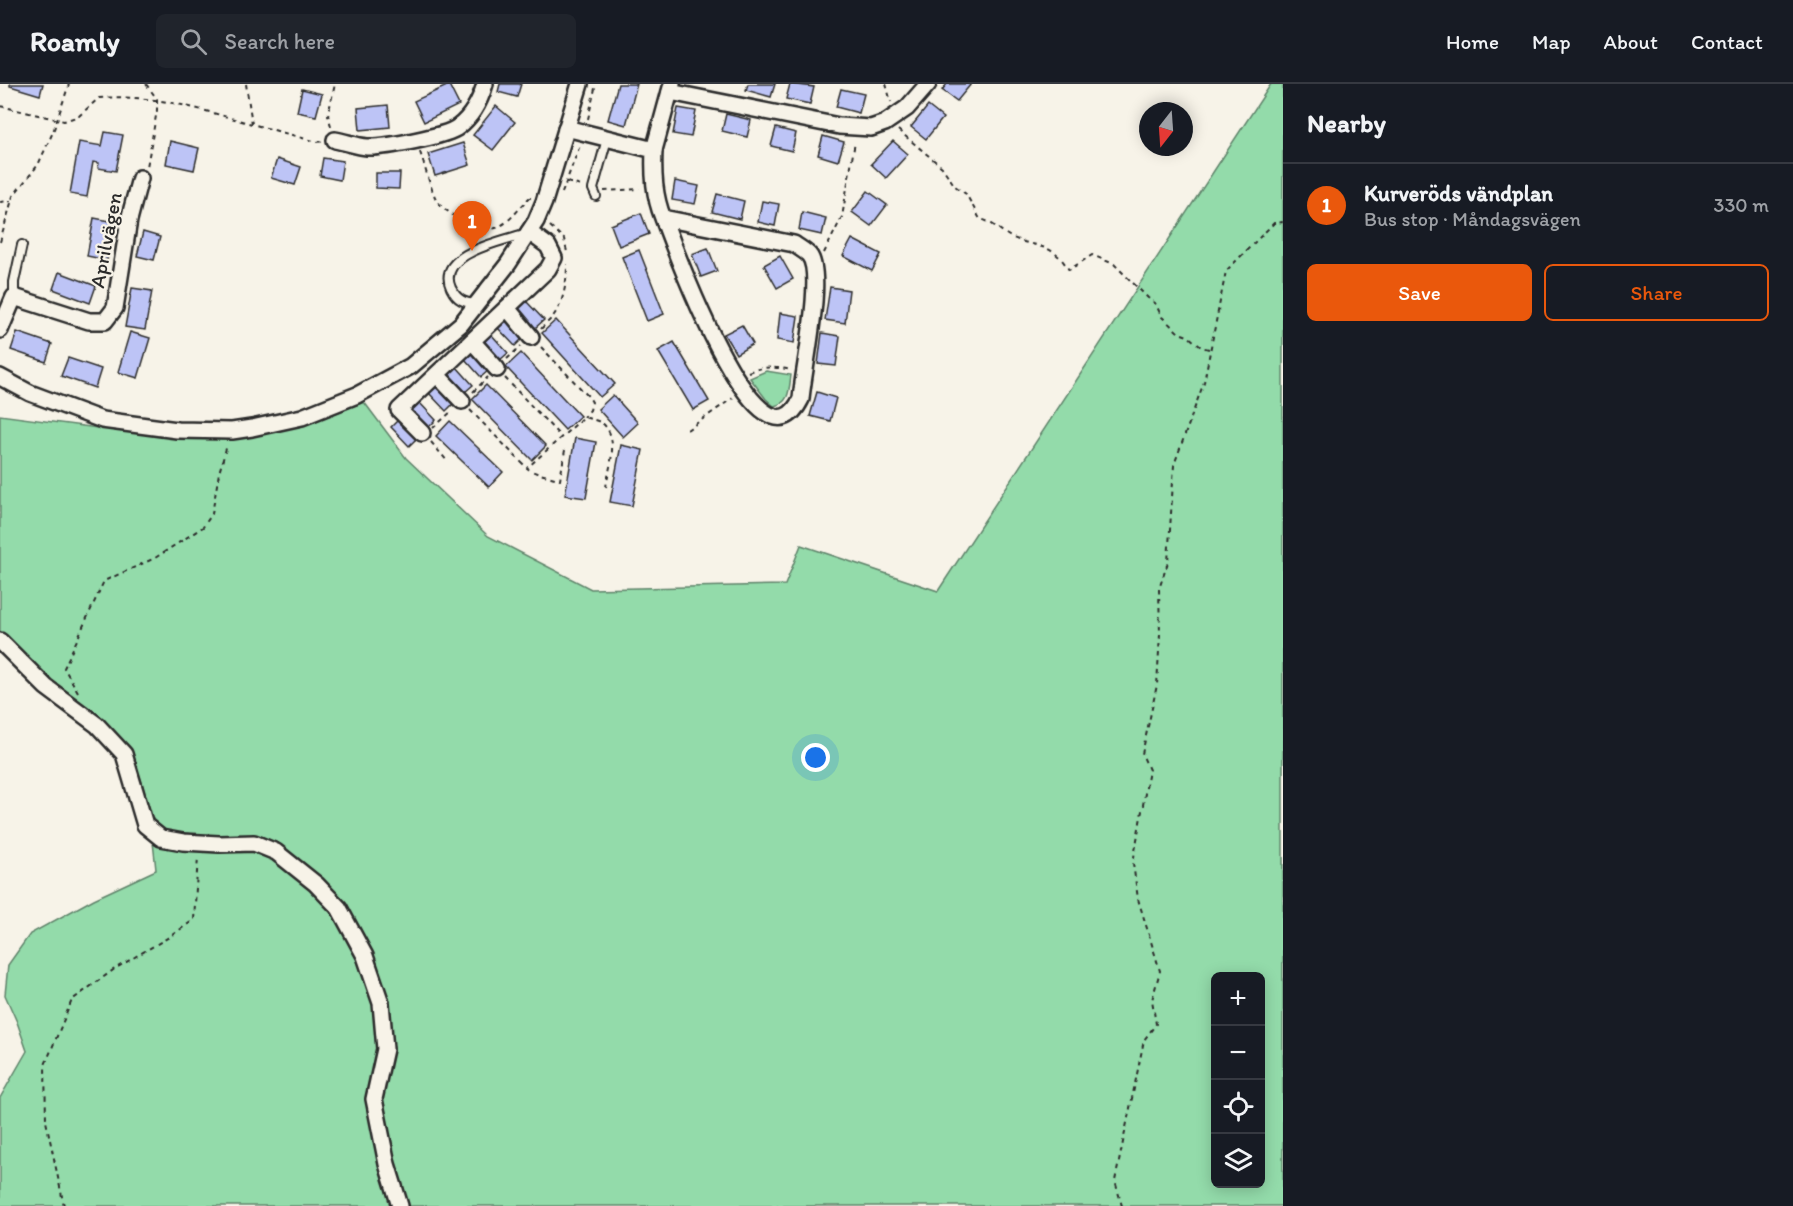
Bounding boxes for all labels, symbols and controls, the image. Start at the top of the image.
search box [156,14,576,68]
text: Roamly [30,24,120,58]
icon: search [177,25,210,58]
text: Search here [225,28,335,55]
text: Home [1446,29,1499,54]
text: Map [1532,29,1571,54]
text: About [1604,29,1658,54]
text: Contact [1691,29,1763,54]
north arrow [1139,102,1193,156]
text: Nearby [1307,107,1386,139]
text: Kurveröds vändplan [1364,180,1553,207]
street label: Aprilvägen [84,190,127,290]
text: 1 [1322,193,1331,217]
text: 330 m [1714,193,1769,217]
pin: 1 [452,202,492,251]
text: Bus stop · Måndagsvägen [1364,207,1581,231]
button: Save [1307,264,1532,321]
button: Share [1544,264,1769,321]
your location [801,743,830,772]
map controls [1211,972,1265,1188]
button: + [1211,972,1265,1026]
button: − [1211,1026,1265,1080]
button: locate [1211,1080,1265,1134]
button: layers [1211,1134,1265,1188]

